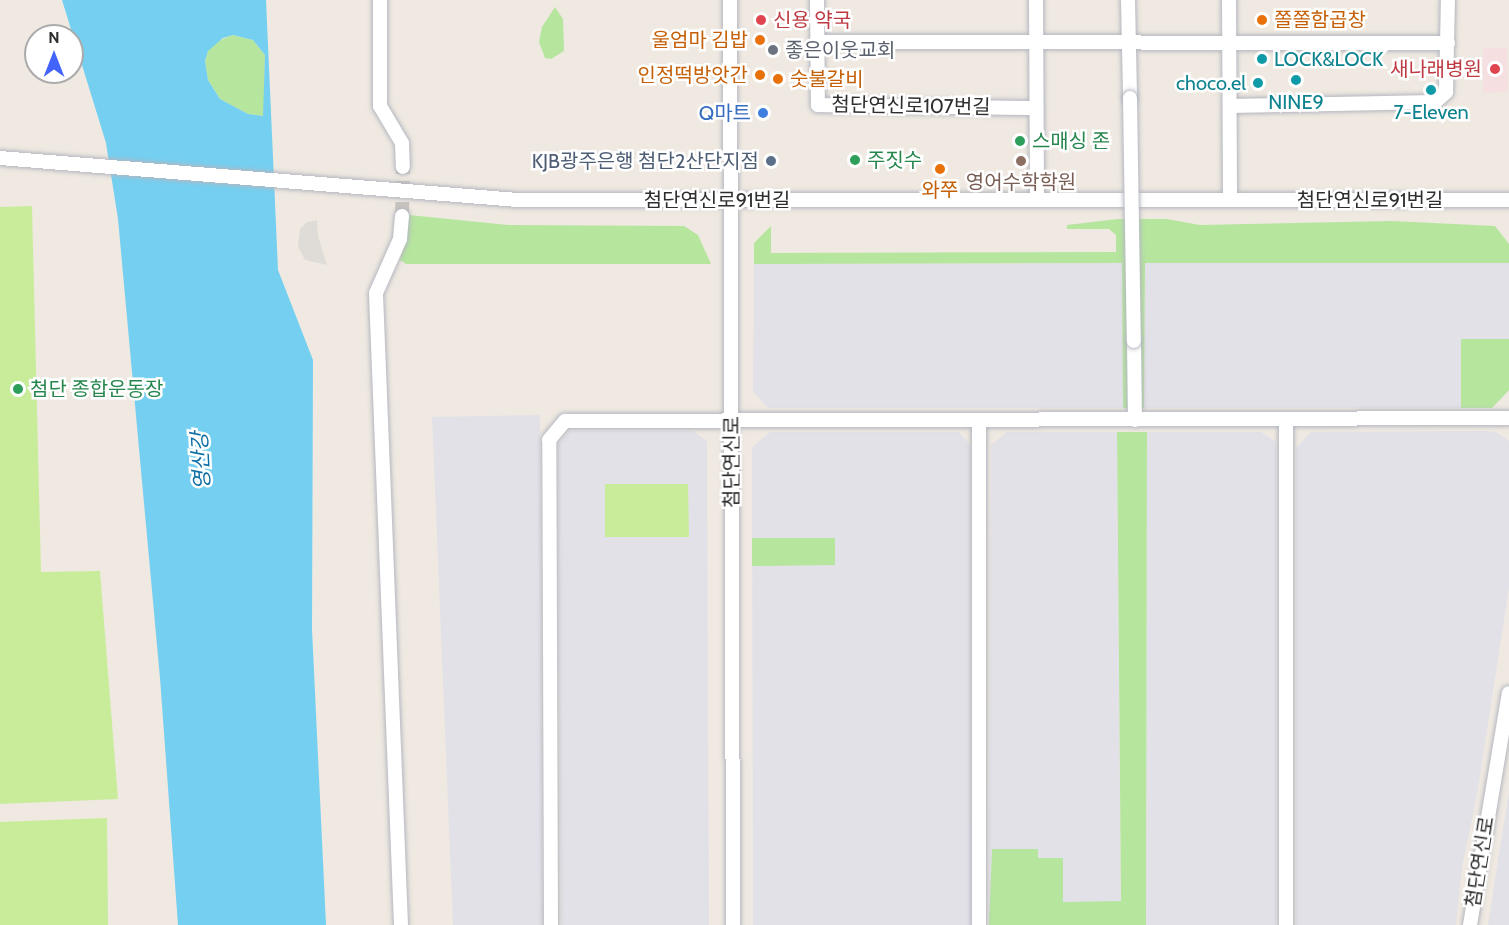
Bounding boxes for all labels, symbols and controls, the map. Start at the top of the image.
place label: 신용 약국 [773,8,851,32]
place label: 쫄쫄함곱창 [1274,8,1366,32]
marker: 신용 약국 [754,13,768,27]
marker: 쫄쫄함곱창 [1255,13,1269,27]
north arrow [24,24,84,84]
text: N [48,28,60,47]
place label: 울엄마 김밥 [652,28,748,52]
marker: 울엄마 김밥 [753,33,767,47]
place label: 좋은이웃교회 [785,38,895,62]
marker: 좋은이웃교회 [766,43,780,57]
place label: LOCK&LOCK [1274,47,1383,71]
marker: LOCK&LOCK [1255,52,1269,66]
place label: 새나래병원 [1390,57,1482,81]
marker: 새나래병원 [1486,60,1504,78]
place label: 인정떡방앗간 [638,63,748,87]
place label: 숫불갈비 [790,67,864,91]
marker: 인정떡방앗간 [753,68,767,82]
place label: choco.el [1176,71,1246,95]
marker: 숫불갈비 [771,72,785,86]
marker: NINE9 [1289,73,1303,87]
marker: choco.el [1251,76,1265,90]
marker: 7-Eleven [1424,83,1438,97]
place label: NINE9 [1268,90,1324,114]
street label: 첨단연신로107번길 [831,93,991,119]
place label: 7-Eleven [1393,100,1469,124]
place label: Q마트 [699,101,751,125]
marker: Q마트 [756,106,770,120]
place label: 스매싱 존 [1032,129,1110,153]
marker: 스매싱 존 [1013,134,1027,148]
place label: 주짓수 [867,148,922,172]
place label: KJB광주은행 첨단2산단지점 [532,149,759,173]
marker: 주짓수 [848,153,862,167]
marker: KJB광주은행 첨단2산단지점 [764,154,778,168]
marker: 영어수학학원 [1014,154,1028,168]
marker: 와쭈 [933,162,947,176]
place label: 영어수학학원 [966,170,1076,194]
place label: 와쭈 [922,178,958,202]
street label: 첨단연신로91번길 [644,188,790,212]
street label: 첨단연신로91번길 [1297,188,1443,212]
place label: 첨단 종합운동장 [30,377,163,401]
marker: 첨단 종합운동장 [11,382,25,396]
street label: 첨단연신로 [720,416,744,508]
water label: 영산강 [187,431,215,491]
street label: 첨단연신로 [1461,815,1499,909]

